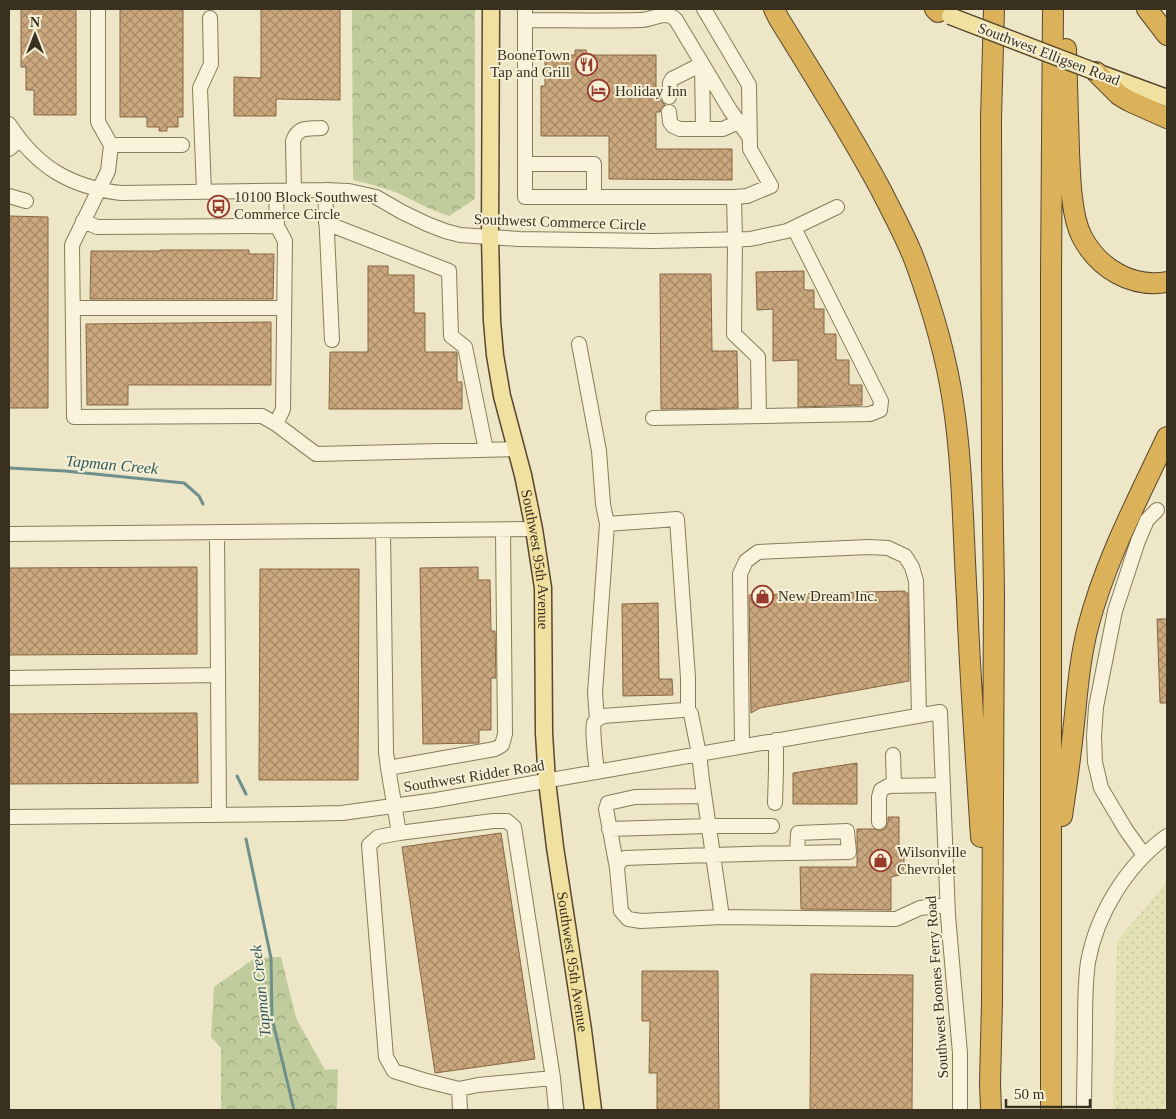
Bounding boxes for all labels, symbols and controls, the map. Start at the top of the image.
north arrow [10,10,60,60]
text: N [30,15,40,30]
street label: Southwest Elligsen Road [976,20,1123,89]
place label: BooneTown Tap and Grill [490,47,570,80]
restaurant icon: BooneTown Tap and Grill [574,52,598,76]
hotel icon: Holiday Inn [587,79,611,103]
place label: Holiday Inn [615,83,688,99]
place label: 10100 Block Southwest Commerce Circle [234,189,378,222]
bus stop icon: 10100 Block Southwest Commerce Circle [206,194,230,218]
street label: Southwest Commerce Circle [474,211,647,233]
water label: Tapman Creek [65,452,160,478]
street label: Southwest 95th Avenue [518,488,551,630]
shop icon: New Dream Inc. [750,584,774,608]
place label: New Dream Inc. [778,588,878,604]
street label: Southwest Ridder Road [402,757,546,795]
place label: Wilsonville Chevrolet [897,844,967,877]
shop icon: Wilsonville Chevrolet [869,849,893,873]
street label: Southwest 95th Avenue [554,891,591,1033]
street label: Southwest Boones Ferry Road [923,895,951,1079]
water label: Tapman Creek [247,943,275,1038]
scale bar [1006,1076,1090,1108]
text: 50 m [1014,1086,1045,1102]

